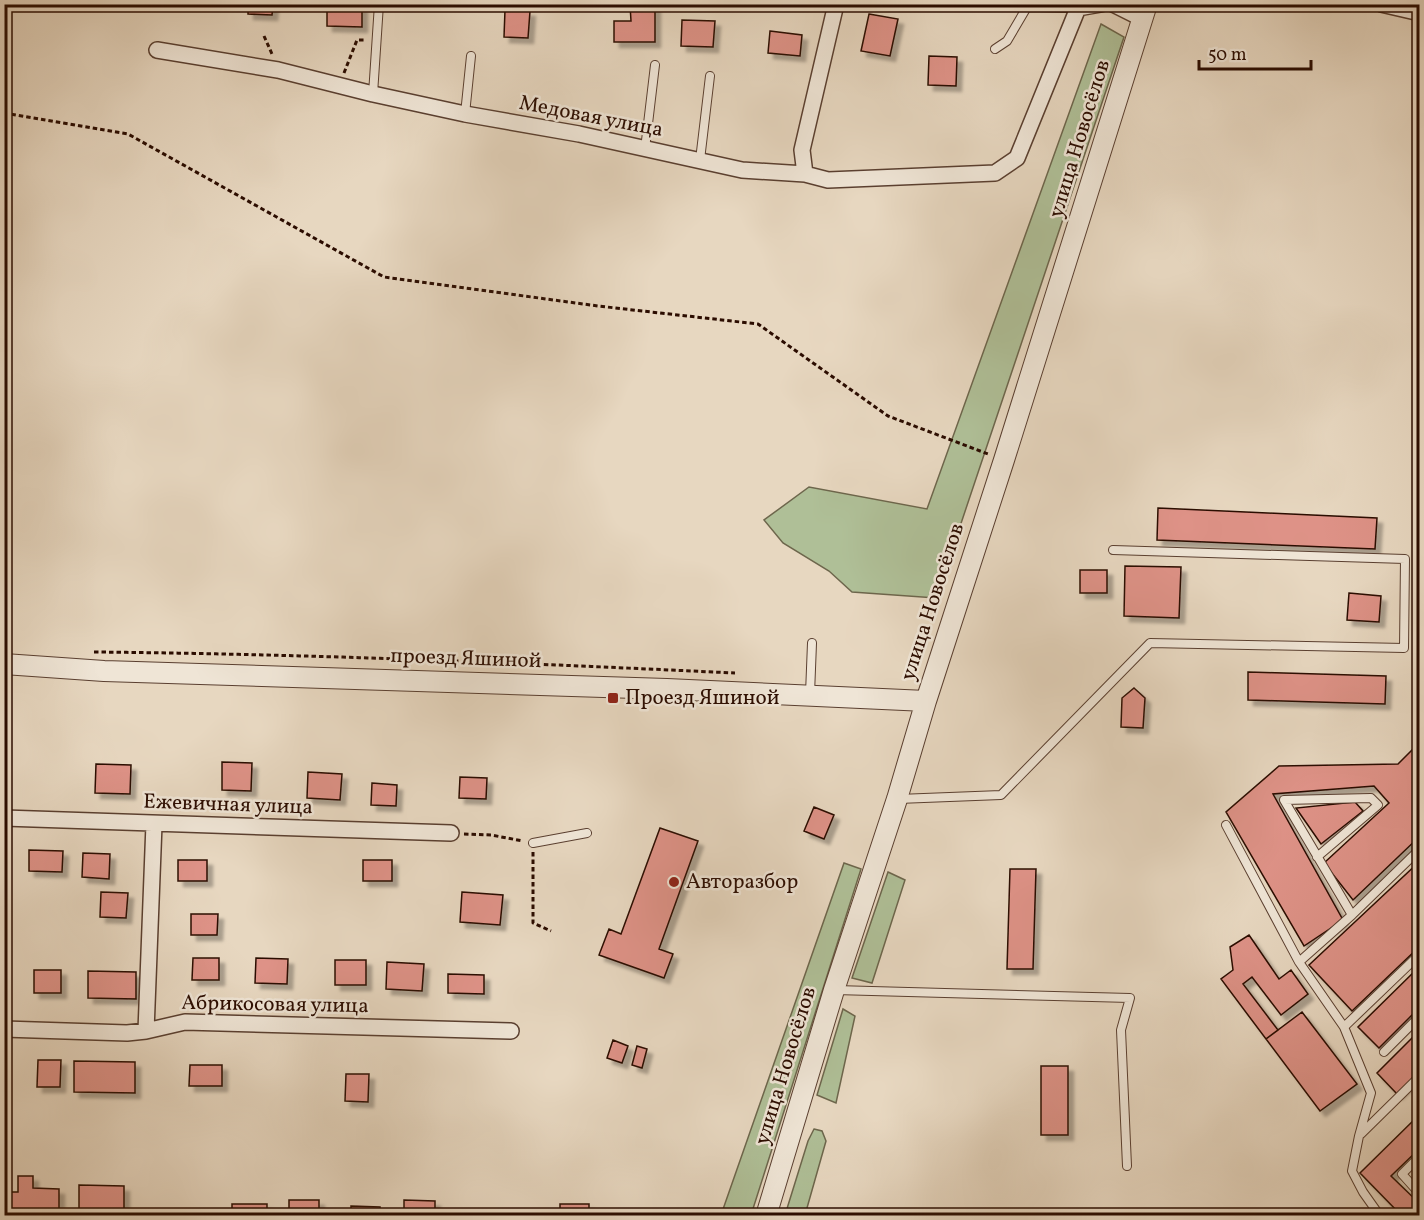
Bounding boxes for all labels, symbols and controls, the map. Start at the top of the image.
scale bar [1199,33,1312,71]
text: 50 m [1208,43,1247,68]
street label: улица Новосёлов [1042,56,1118,222]
street label: Медовая улица [516,89,666,145]
street label: улица Новосёлов [894,519,972,685]
street label: проезд Яшиной [390,642,542,676]
place label: Проезд Яшиной [625,684,780,713]
marker: Проезд Яшиной [606,691,620,705]
street label: Ежевичная улица [143,788,313,822]
place label: Авторазбор [686,868,798,897]
marker: Авторазбор [667,875,681,889]
street label: улица Новосёлов [748,983,824,1149]
street label: Абрикосовая улица [181,989,369,1021]

